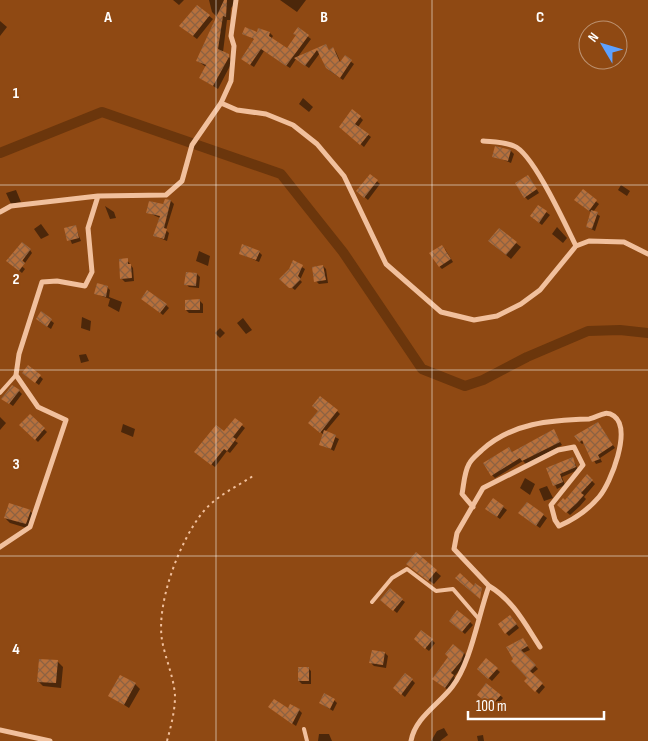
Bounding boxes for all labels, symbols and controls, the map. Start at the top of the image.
text: A [103,8,112,27]
text: B [320,8,328,27]
text: C [536,8,544,27]
north arrow [578,20,628,70]
text: N [584,29,602,45]
text: 1 [13,84,20,103]
text: 2 [12,270,20,289]
text: 3 [12,455,20,474]
text: 4 [12,640,20,659]
scale bar [468,688,604,720]
text: 100 m [476,697,507,716]

